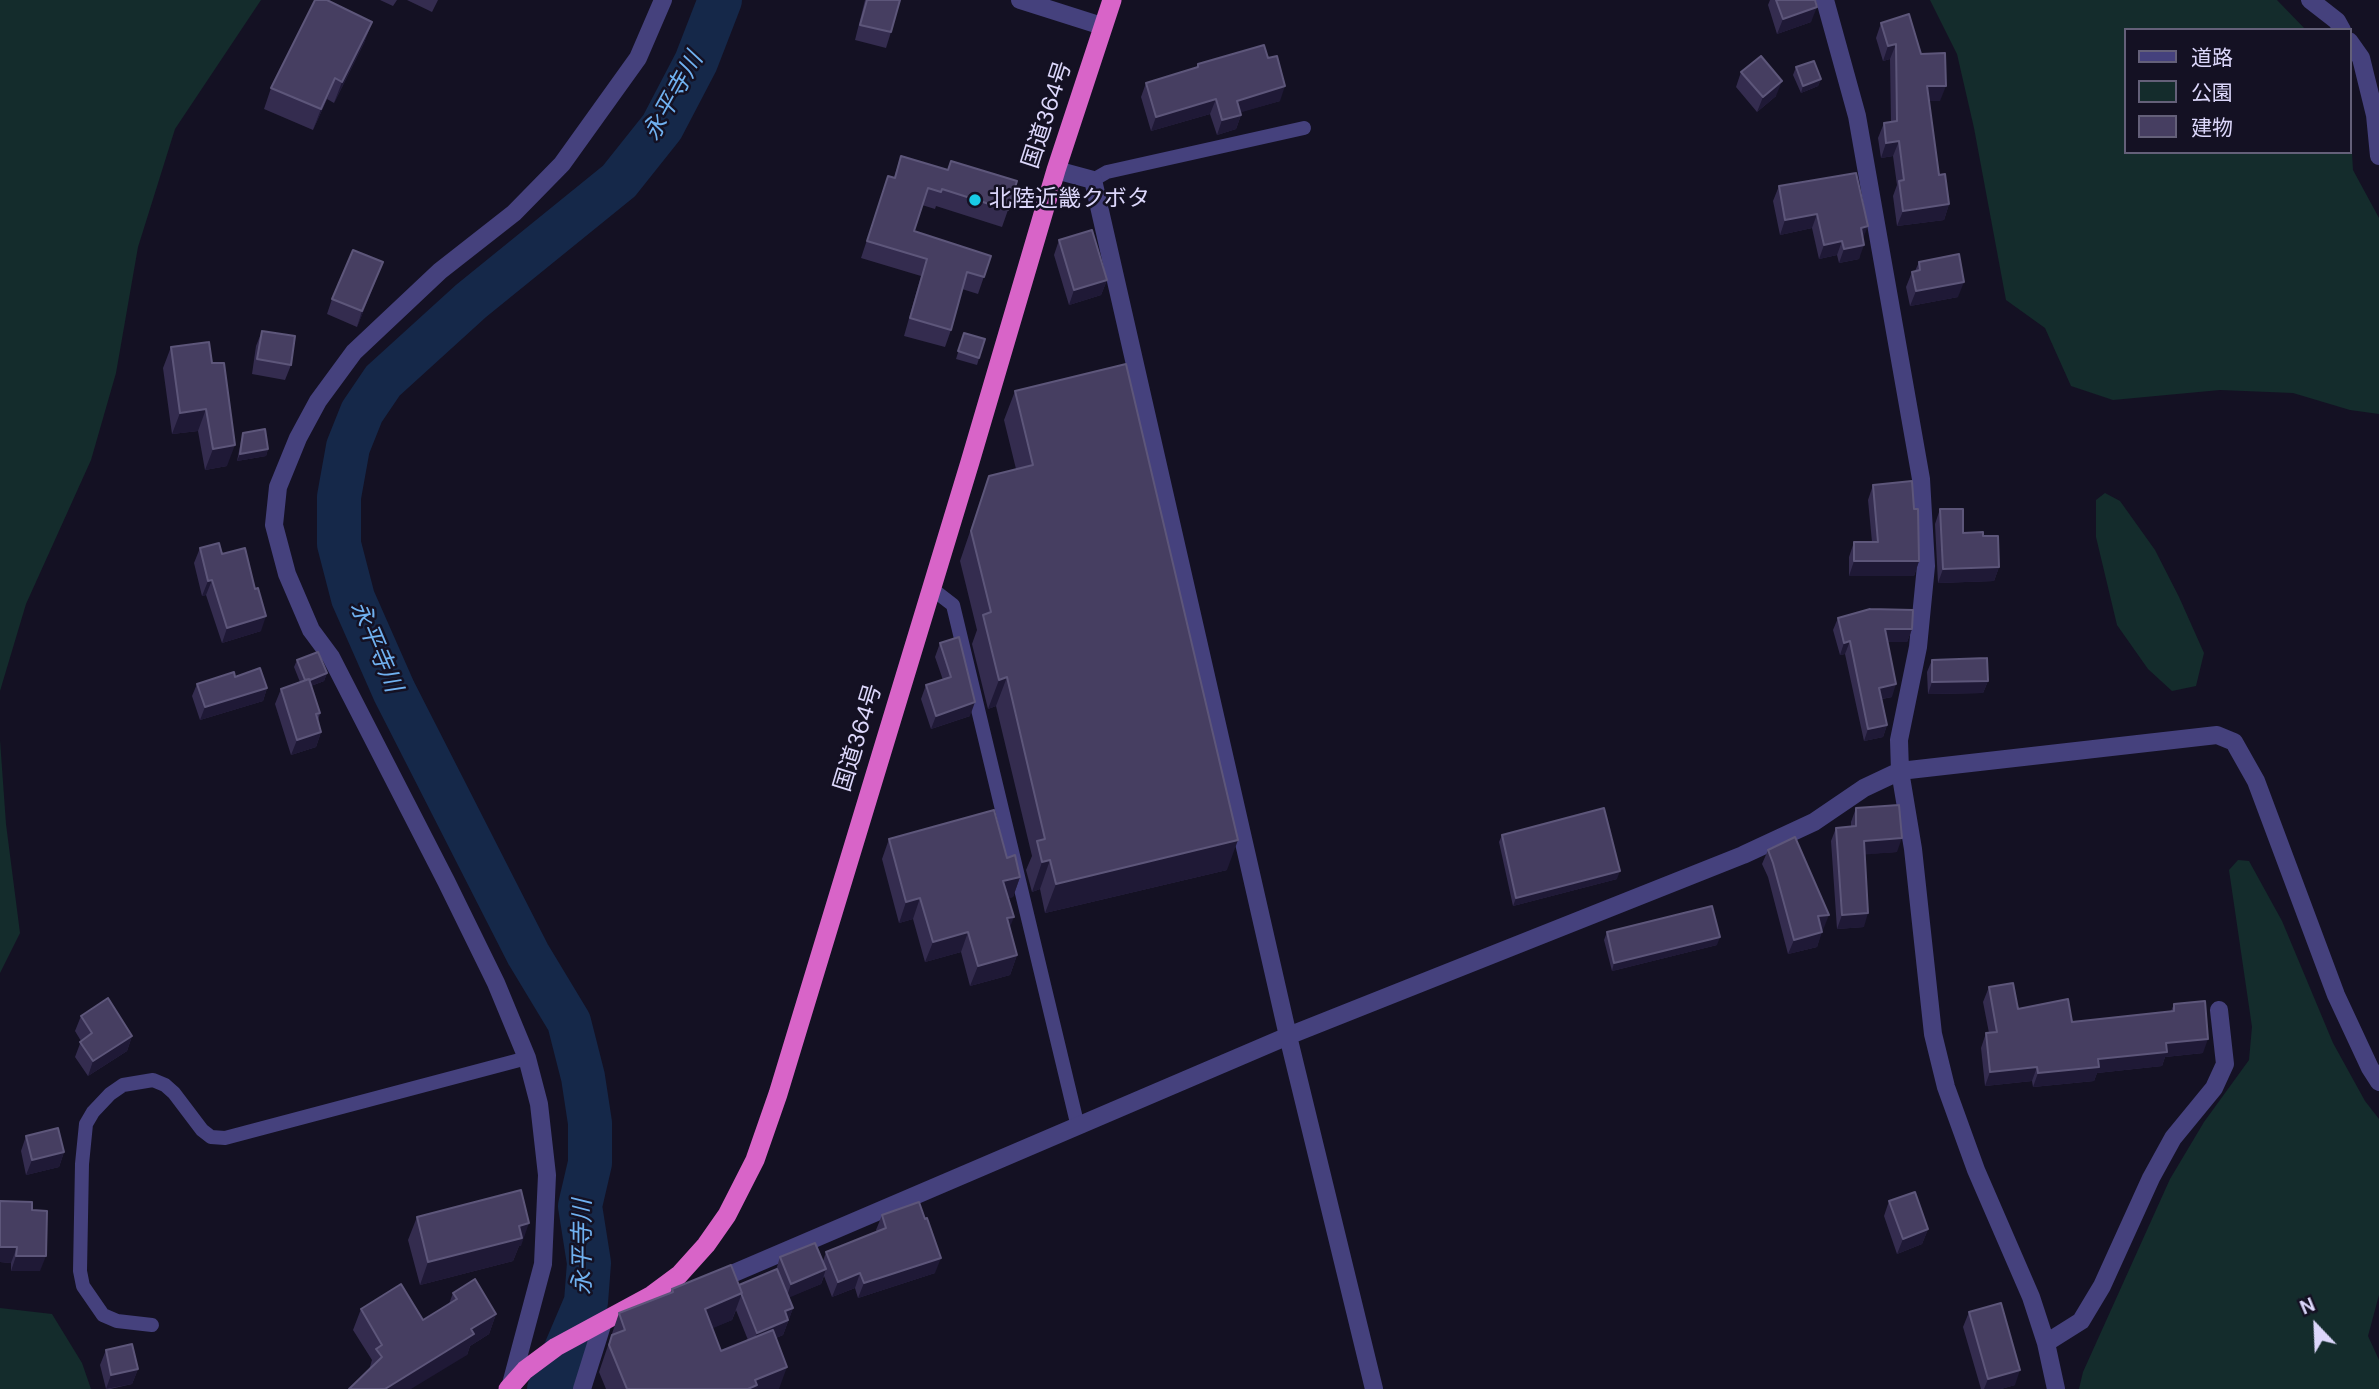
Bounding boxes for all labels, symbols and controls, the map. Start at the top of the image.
legend [2124,28,2351,154]
text: 道路 [2191,44,2233,72]
water label: 永平寺川 [638,48,710,146]
street label: 国道364号 [1018,58,1078,172]
text: 公園 [2191,79,2233,107]
text: 建物 [2191,114,2233,142]
place label: 北陸近畿クボタ [989,186,1150,214]
marker: 北陸近畿クボタ [967,192,983,208]
water label: 永平寺川 [343,597,407,697]
street label: 国道364号 [830,681,888,795]
water label: 永平寺川 [570,1199,598,1295]
north arrow [2281,1291,2351,1361]
text: N [2296,1292,2319,1320]

